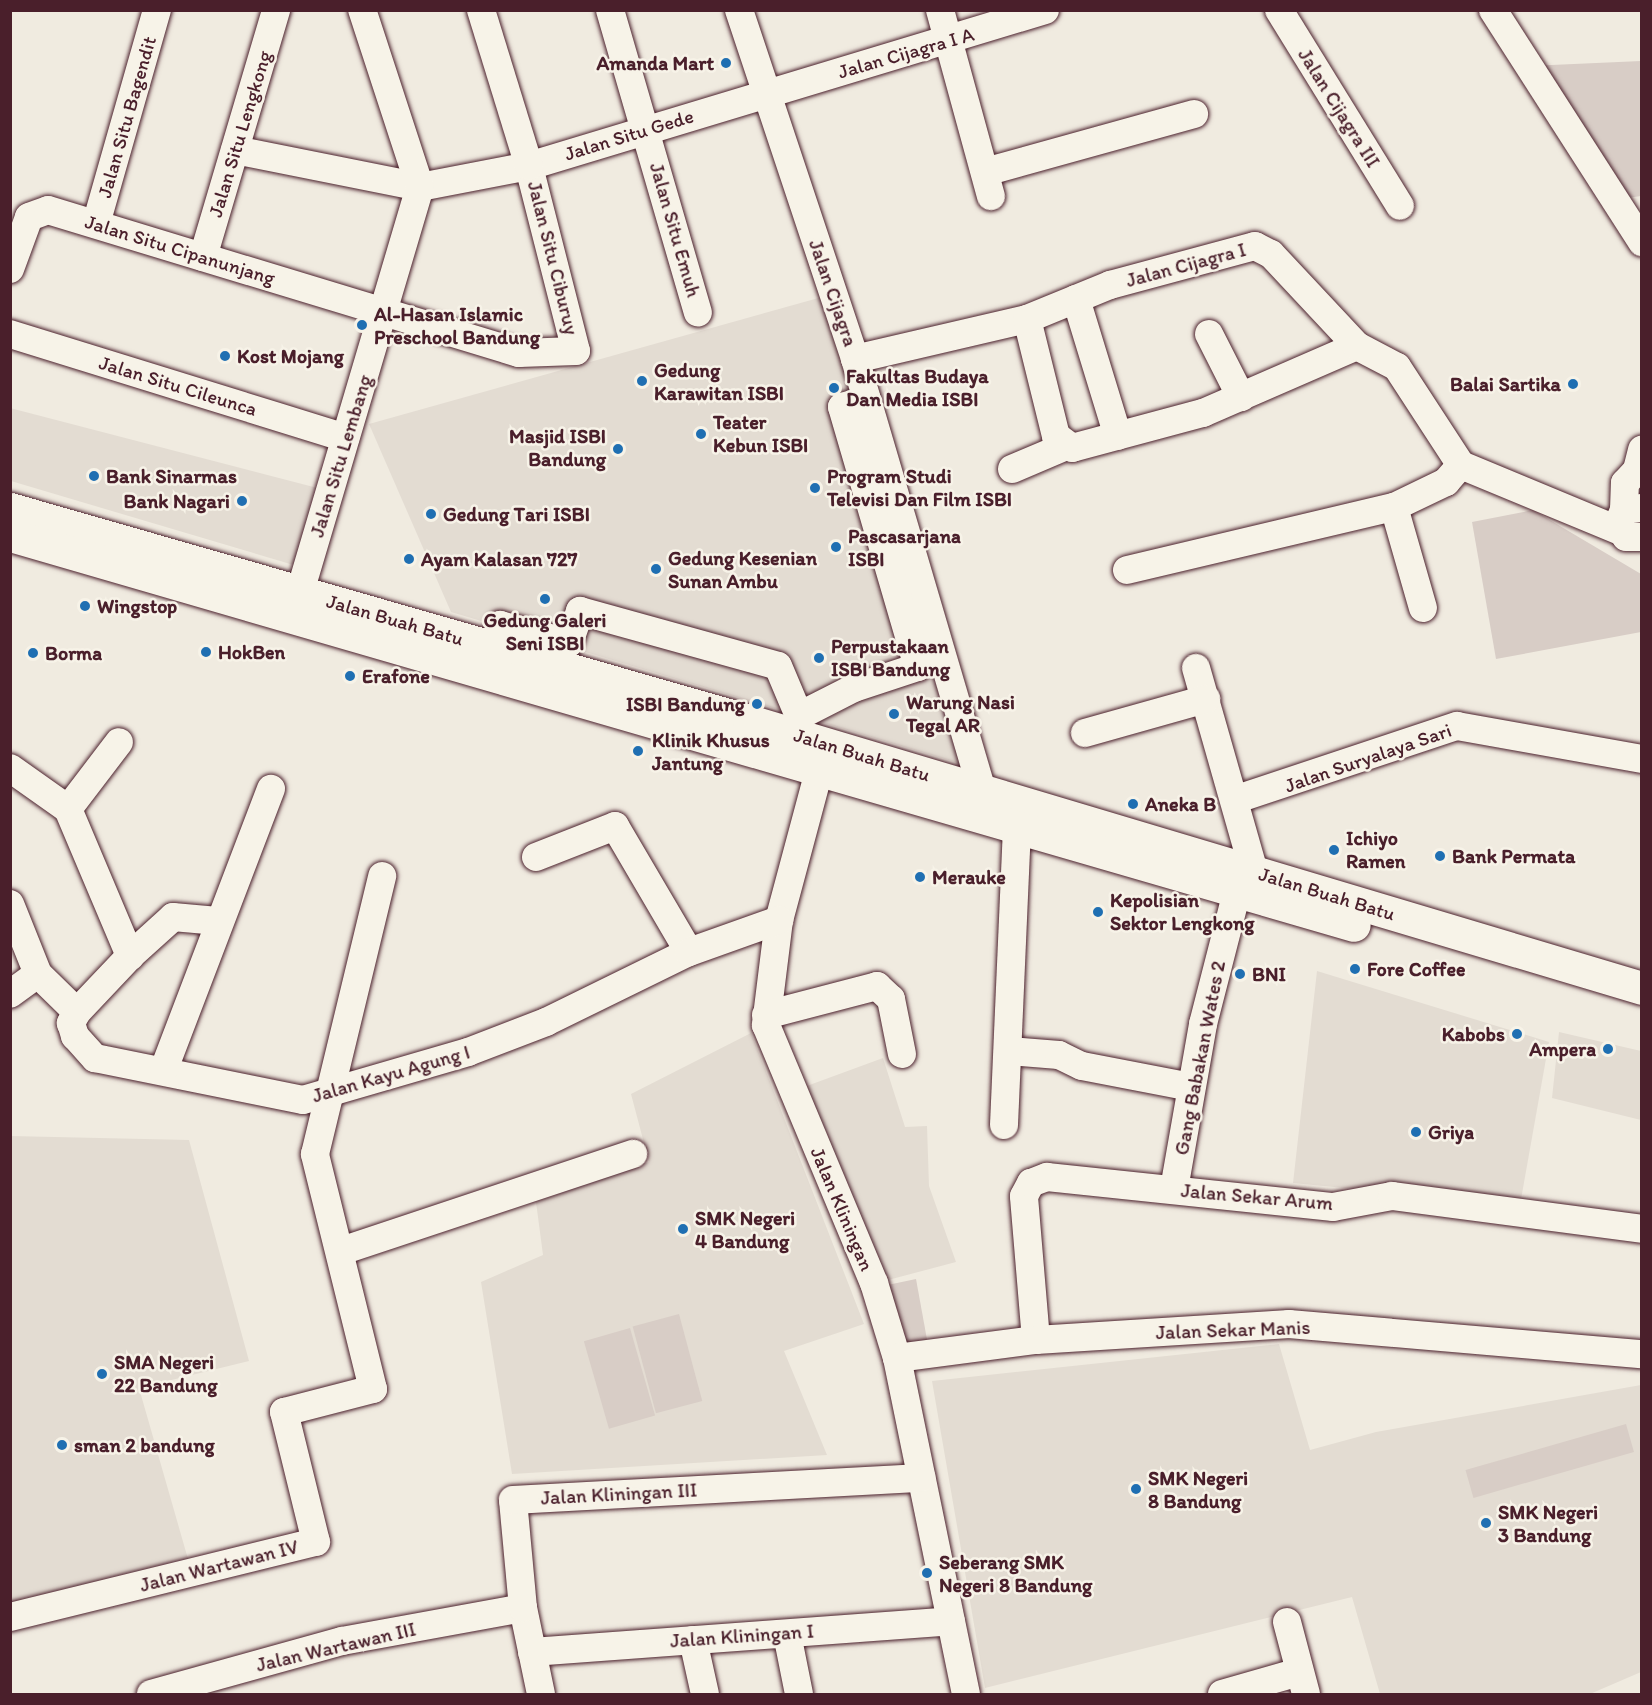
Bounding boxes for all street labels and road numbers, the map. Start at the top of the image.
street label: Jalan Cijagra I A [835,22,977,84]
street label: Jalan Situ Bagendit [92,33,162,201]
street label: Jalan Cijagra III [1293,44,1385,172]
street label: Jalan Situ Lengkong [203,48,277,220]
street label: Jalan Situ Gede [562,104,696,166]
street label: Jalan Situ Emuh [644,160,706,300]
street label: Jalan Situ Ciburuy [522,179,584,337]
street label: Jalan Situ Cipanunjang [82,210,278,290]
street label: Jalan Cijagra [803,236,863,350]
street label: Jalan Cijagra I [1123,237,1249,293]
street label: Jalan Situ Cileunca [96,350,260,422]
street label: Jalan Situ Lembang [305,372,377,540]
street label: Jalan Buah Batu [324,589,466,651]
street label: Jalan Suryalaya Sari [1281,718,1455,798]
street label: Jalan Buah Batu [791,723,933,787]
street label: Jalan Buah Batu [1256,862,1398,926]
street label: Gang Babakan Wates 2 [1169,959,1231,1157]
street label: Jalan Kayu Agung I [308,1040,474,1108]
street label: Jalan Kliningan [805,1143,879,1275]
street label: Jalan Sekar Arum [1181,1178,1333,1216]
street label: Jalan Sekar Manis [1155,1315,1311,1345]
street label: Jalan Kliningan III [540,1478,698,1510]
street label: Jalan Wartawan IV [138,1535,300,1597]
street label: Jalan Wartawan III [254,1617,418,1677]
street label: Jalan Kliningan I [669,1619,815,1653]

